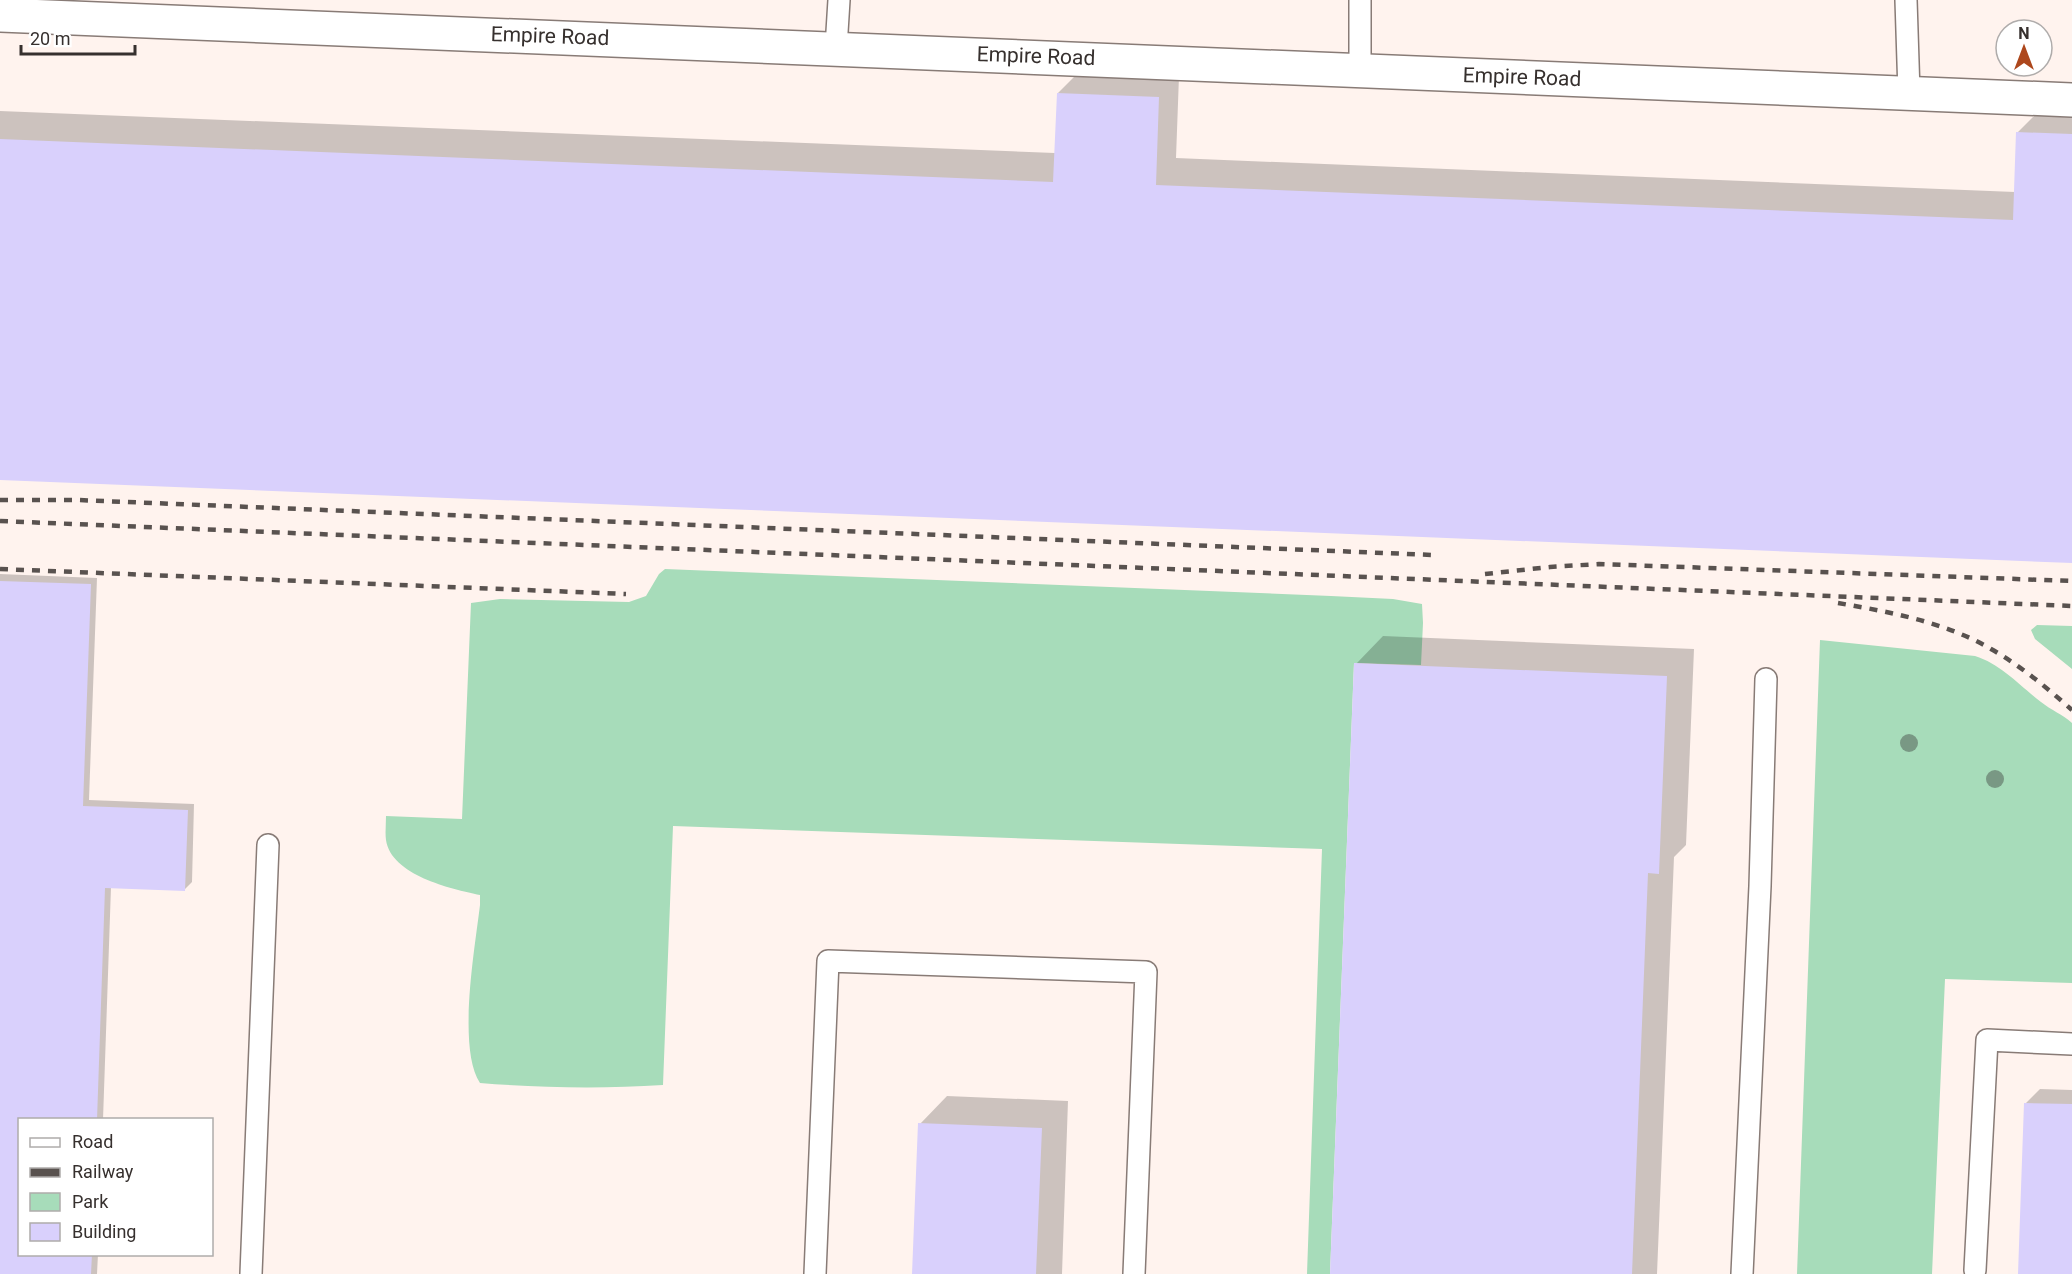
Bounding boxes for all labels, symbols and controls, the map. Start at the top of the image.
scale bar [21,18,135,56]
north arrow [1994,18,2054,78]
street label: Empire Road [490,22,610,50]
text: N [2018,24,2030,43]
text: 20 m [30,28,70,49]
street label: Empire Road [976,42,1096,70]
street label: Empire Road [1462,63,1582,91]
legend [18,1118,213,1256]
text: Road [72,1131,113,1152]
text: Railway [72,1161,134,1182]
text: Park [72,1191,109,1212]
text: Building [72,1221,136,1242]

